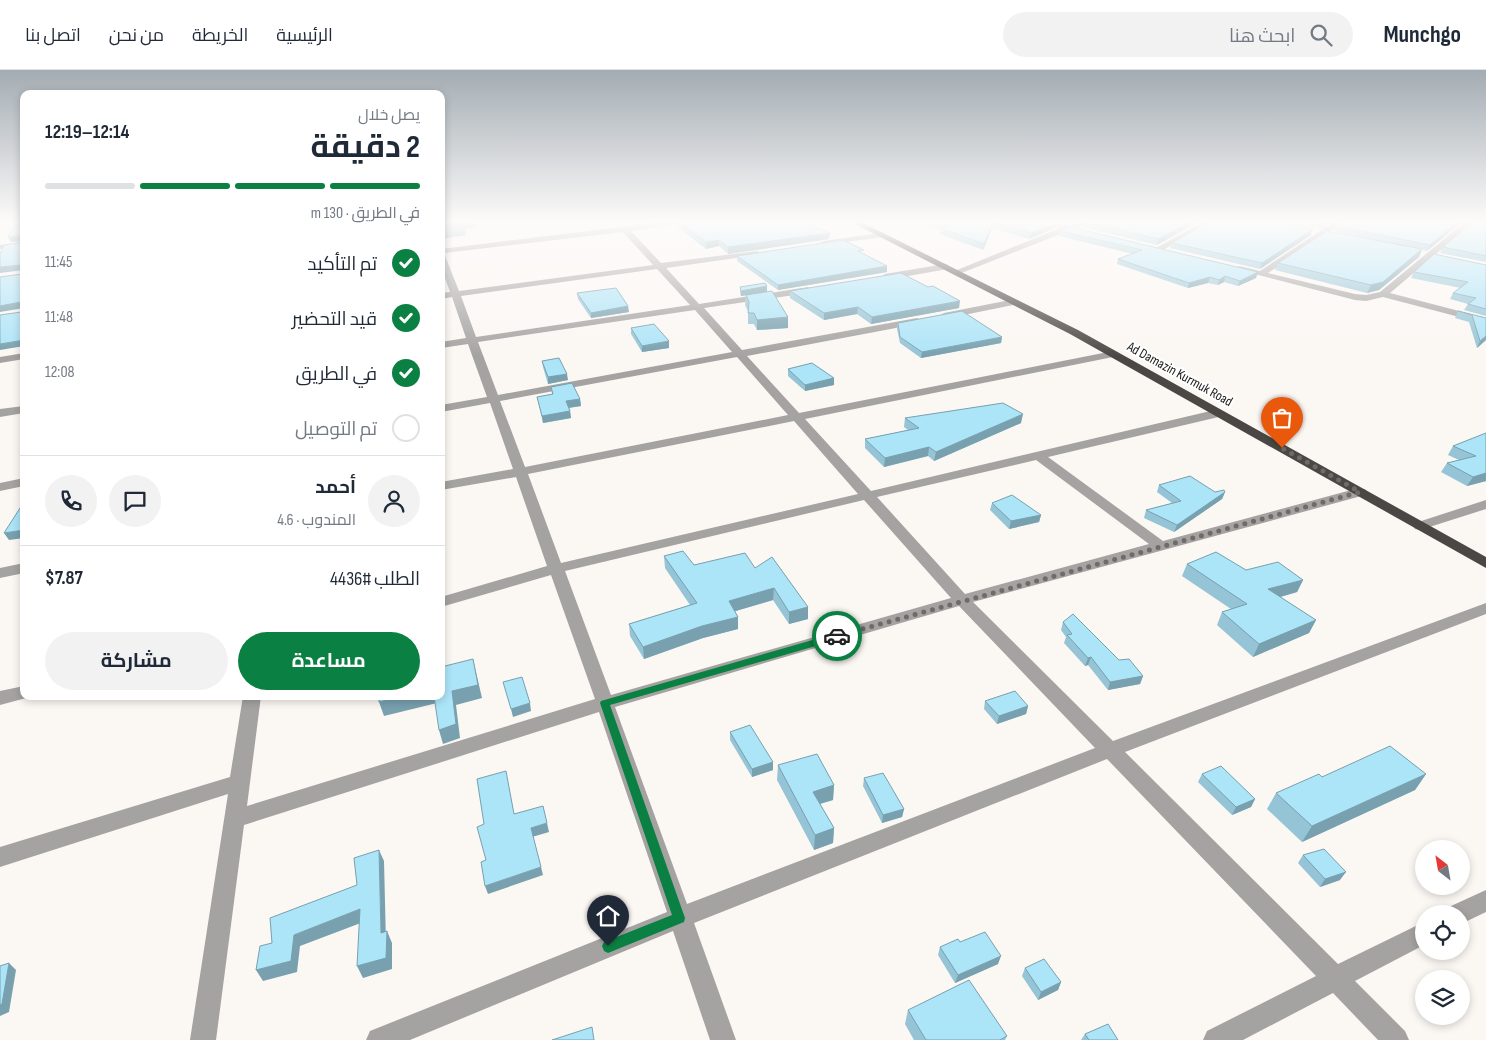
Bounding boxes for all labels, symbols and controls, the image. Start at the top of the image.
search box [1003,12,1353,57]
text: Munchgo [1383,20,1461,49]
icon: search [1307,21,1335,49]
text: اتصل بنا [25,25,81,46]
text: من نحن [109,25,164,46]
text: الخريطة [192,25,248,46]
text: الرئيسية [276,25,333,46]
text: ابحث هنا [1229,25,1295,48]
text: يصل خلال [358,106,420,125]
text: 12:14–12:19 [45,121,129,144]
text: 2 دقيقة [311,128,420,167]
text: في الطريق · 130 m [311,204,420,223]
icon: check [392,249,420,277]
text: 11:45 [45,253,72,272]
text: تم التأكيد [307,253,377,276]
icon: check [392,304,420,332]
text: 11:48 [45,308,73,327]
text: قيد التحضير [292,308,377,331]
street label: Ad Damazin Kurmuk Road [1123,337,1236,410]
icon: check [392,359,420,387]
text: 12:08 [45,363,75,382]
text: في الطريق [296,363,377,386]
pin [1261,397,1303,448]
icon: bag [1268,404,1296,432]
text: تم التوصيل [295,418,377,441]
button: phone [45,475,97,527]
button: chat [109,475,161,527]
button: person [368,475,420,527]
text: أحمد [315,476,356,499]
text: المندوب · 4.6 [277,511,356,530]
text: $7.87 [45,567,83,590]
text: الطلب #4436 [330,568,420,591]
courier [812,611,862,661]
icon: car [823,622,851,650]
button: مشاركة [45,632,228,690]
button: مساعدة [238,632,420,690]
north arrow [1415,840,1470,895]
map controls [1415,840,1470,1025]
pin [587,895,629,946]
icon: home [594,902,622,930]
button: locate [1415,905,1470,960]
button: layers [1415,970,1470,1025]

